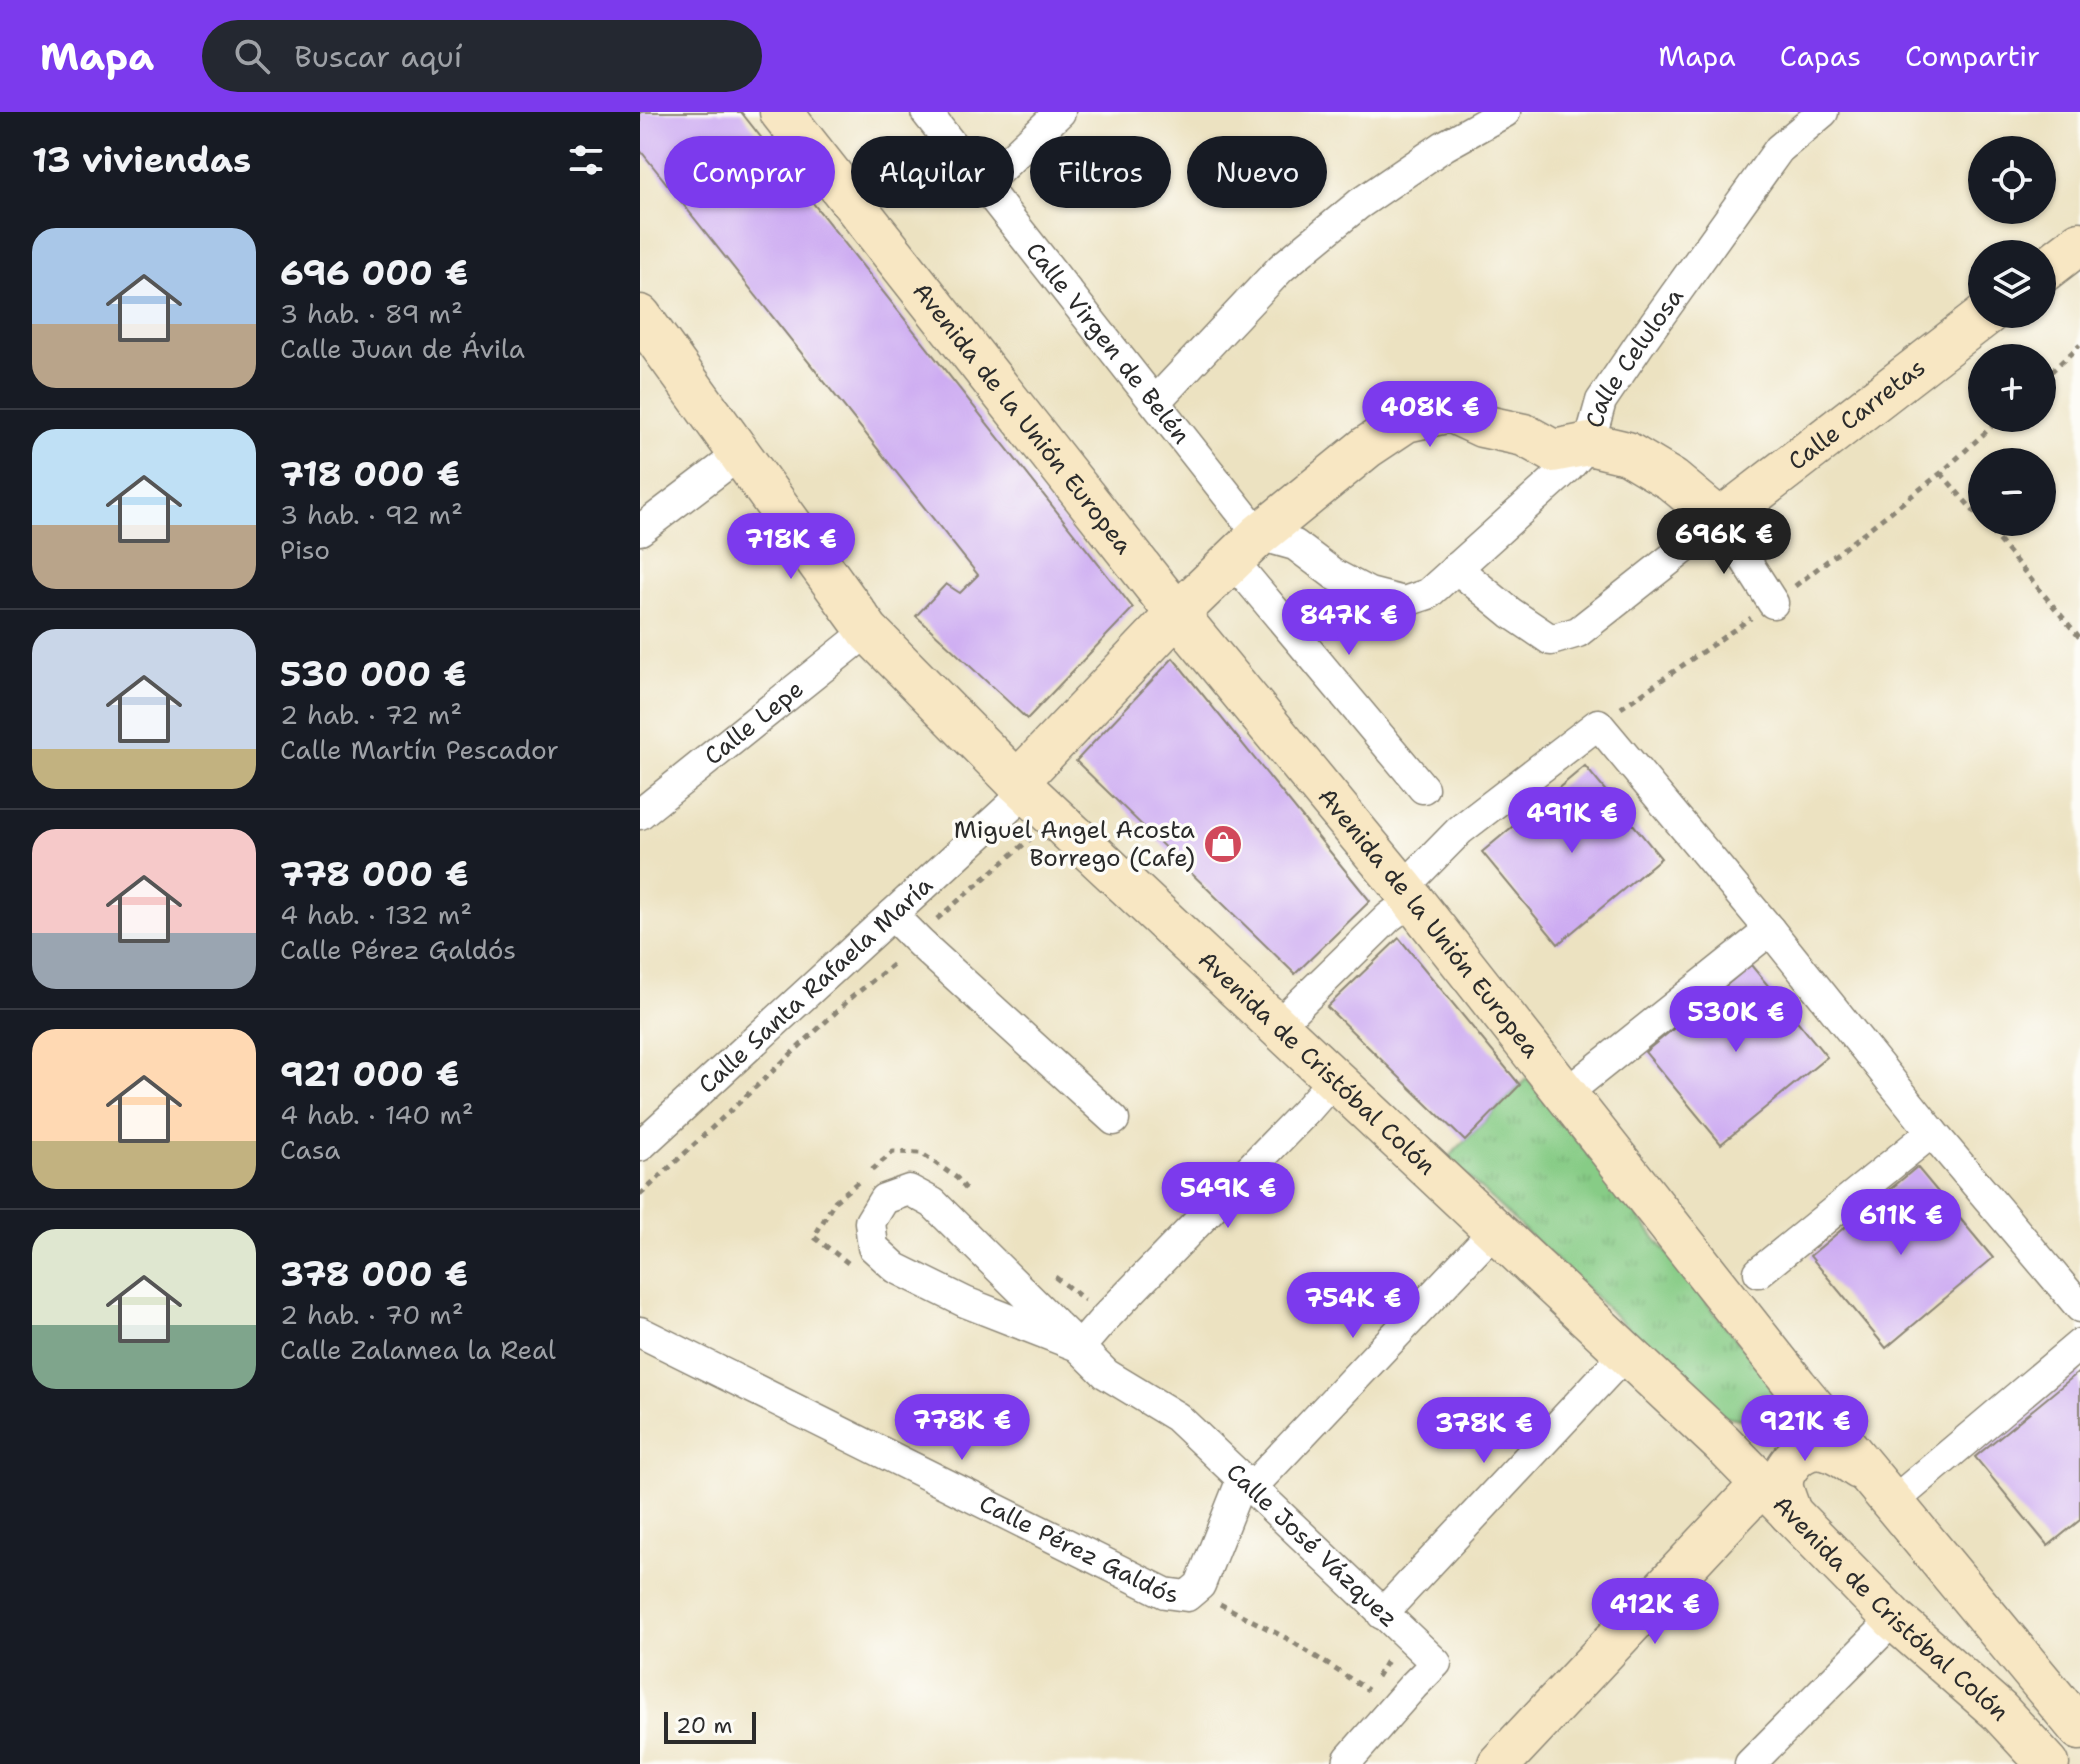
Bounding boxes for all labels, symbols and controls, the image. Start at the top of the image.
search box [202,20,762,92]
text: Mapa [40,31,154,82]
icon: search [230,34,274,78]
text: Buscar aquí [294,36,462,77]
text: Mapa [1658,37,1736,75]
text: Capas [1780,37,1861,75]
text: Compartir [1905,37,2040,75]
chip: Comprar [664,136,835,208]
chip: Alquilar [851,136,1014,208]
chip: Filtros [1030,136,1171,208]
chip: Nuevo [1187,136,1327,208]
map controls [1968,136,2056,536]
button: locate [1968,136,2056,224]
text: 13 viviendas [32,137,251,183]
icon: filters [564,138,608,182]
street label: Calle Virgen de Belén [1019,236,1197,450]
button: layers [1968,240,2056,328]
text: 696 000 € [280,250,468,296]
icon: home [96,260,192,356]
street label: Avenida de la Unión Europea [905,276,1140,561]
street label: Calle Celulosa [1578,281,1691,431]
text: 3 hab. · 89 m² [280,296,463,331]
text: Calle Juan de Ávila [280,331,525,366]
button: + [1968,344,2056,432]
street label: Calle Carretas [1782,351,1932,478]
pin: 408K € [1365,381,1495,449]
text: 408K € [1380,389,1480,424]
button: − [1968,448,2056,536]
text: 718 000 € [280,451,460,497]
icon: home [96,461,192,557]
text: 3 hab. · 92 m² [280,497,463,532]
pin: 696K € [1659,508,1789,576]
pin: 718K € [726,513,856,581]
text: 696K € [1675,516,1773,551]
text: 718K € [745,521,837,556]
text: Piso [280,532,330,567]
pin: 847K € [1284,589,1414,657]
text: 847K € [1300,597,1398,632]
text: 530 000 € [280,651,467,697]
icon: home [96,661,192,757]
street label: Calle Lepe [698,673,810,772]
text: 2 hab. · 72 m² [280,697,462,732]
text: Calle Martín Pescador [280,732,559,767]
street label: Avenida de la Unión Europea [1311,781,1547,1065]
pin: 491K € [1507,787,1637,855]
text: 491K € [1526,795,1618,830]
place label: Miguel Angel Acosta Borrego (Cafe) [954,814,1195,874]
shop icon: Miguel Angel Acosta Borrego (Cafe) [1202,823,1244,865]
text: 778 000 € [280,851,469,897]
icon: home [96,861,192,957]
street label: Calle Santa Rafaela María [691,869,939,1101]
text: 4 hab. · 132 m² [280,897,472,932]
text: Calle Pérez Galdós [280,932,516,967]
street label: Avenida de Cristóbal Colón [1191,944,1442,1182]
pin: 530K € [1671,986,1801,1054]
text: 530K € [1687,994,1785,1029]
text: 921 000 € [280,1051,459,1097]
icon: home [96,1061,192,1157]
text: 4 hab. · 140 m² [280,1097,474,1132]
text: Casa [280,1132,340,1167]
pin: 549K € [1163,1162,1293,1230]
text: 549K € [1180,1170,1276,1205]
pin: 611K € [1836,1189,1966,1257]
text: 611K € [1859,1197,1943,1232]
text: 378 000 € [280,1251,468,1297]
icon: home [96,1261,192,1357]
pin: 754K € [1288,1272,1418,1340]
text: 754K € [1305,1280,1401,1315]
text: 2 hab. · 70 m² [280,1297,464,1332]
text: Calle Zalamea la Real [280,1332,556,1367]
pin: 778K € [897,1394,1027,1462]
pin: 921K € [1740,1395,1870,1463]
pin: 378K € [1419,1397,1549,1465]
text: 778K € [913,1402,1011,1437]
text: 921K € [1759,1403,1851,1438]
text: 378K € [1435,1405,1533,1440]
street label: Calle José Vázquez [1219,1456,1405,1634]
street label: Calle Pérez Galdós [974,1487,1180,1611]
street label: Avenida de Cristóbal Colón [1766,1489,2016,1728]
pin: 412K € [1590,1578,1720,1646]
text: 412K € [1610,1586,1700,1621]
scale bar [664,1708,756,1744]
text: 20 m [676,1711,733,1740]

